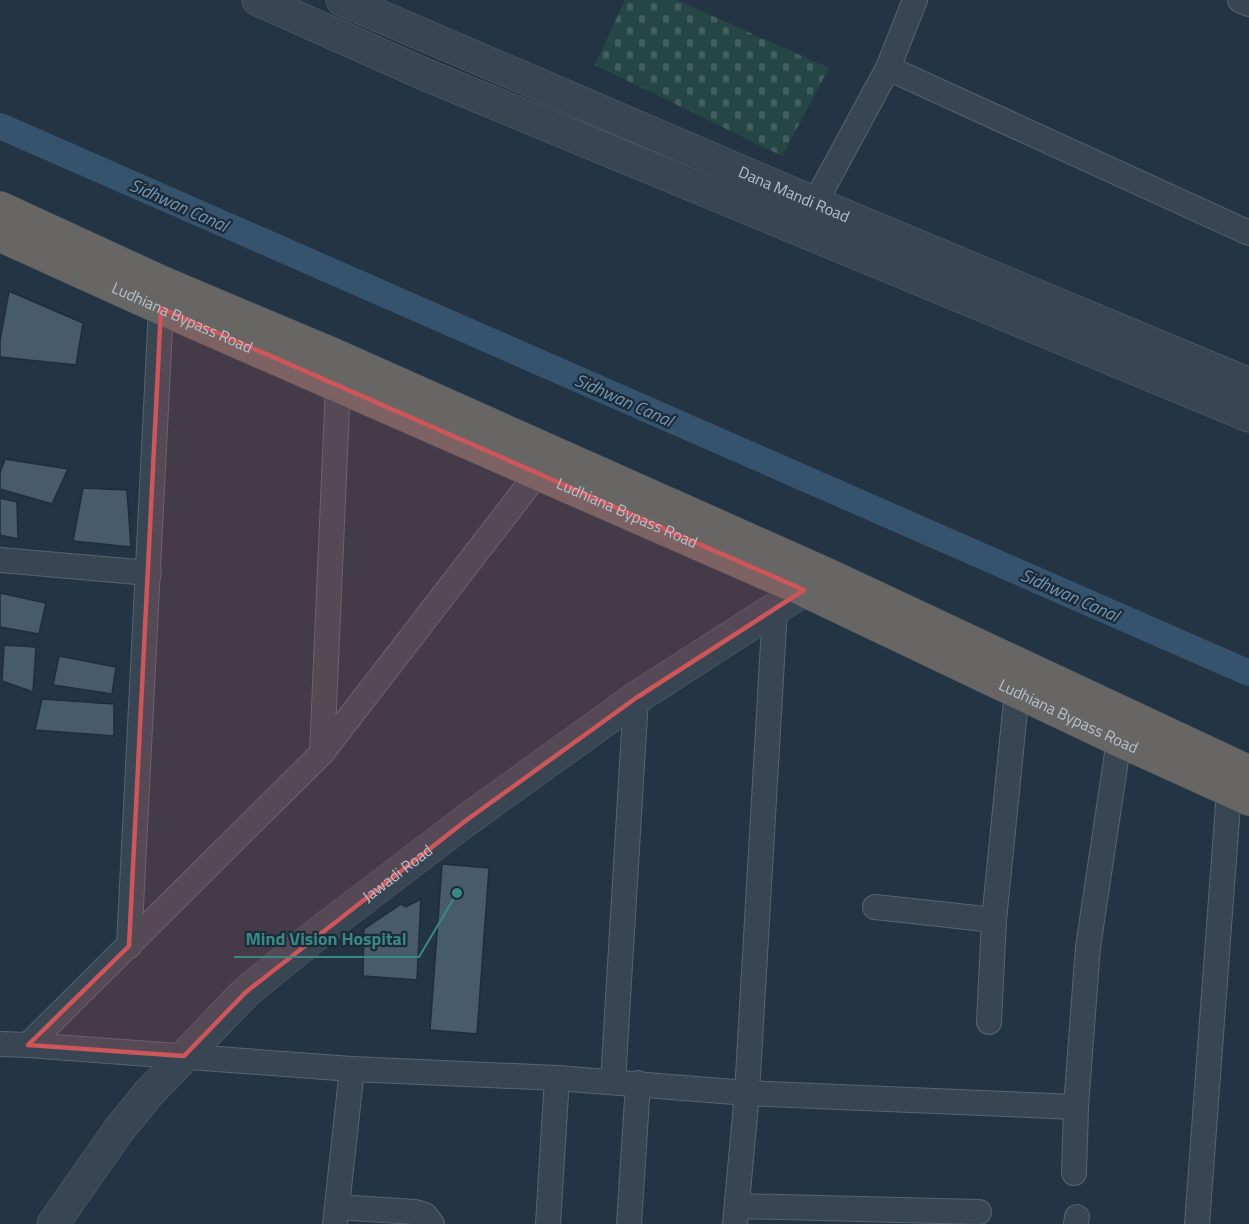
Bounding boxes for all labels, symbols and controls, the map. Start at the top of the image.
street label: Dana Mandi Road [735,160,853,228]
water label: Sidhwan Canal [125,171,234,240]
street label: Ludhiana Bypass Road [108,275,257,359]
water label: Sidhwan Canal [570,366,679,435]
street label: Ludhiana Bypass Road [553,471,702,554]
water label: Sidhwan Canal [1016,561,1125,630]
street label: Ludhiana Bypass Road [995,673,1142,759]
street label: Jawadi Road [357,838,437,908]
callout: Mind Vision Hospital [234,921,419,957]
text: Mind Vision Hospital [245,925,407,952]

